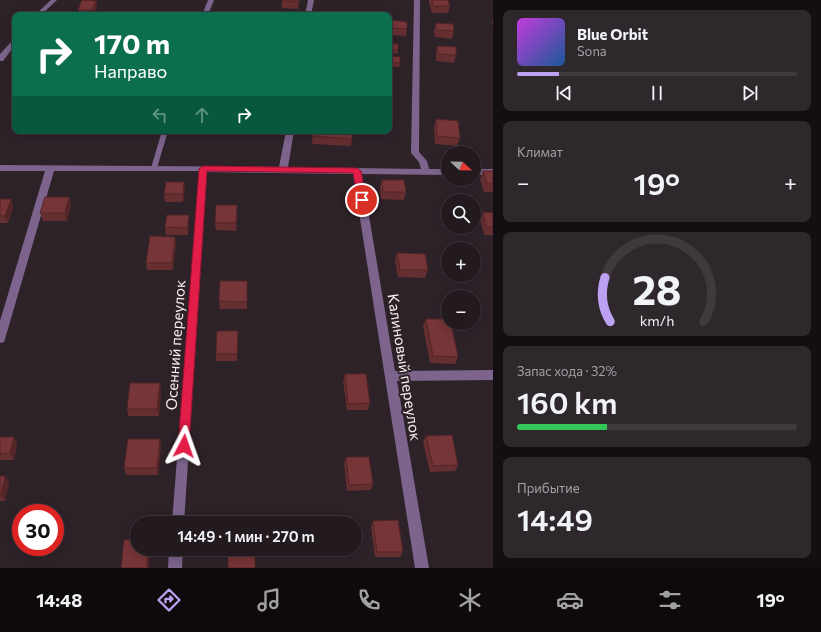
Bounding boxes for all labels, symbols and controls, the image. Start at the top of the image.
text: Blue Orbit [577,25,648,43]
text: 170 m [94,26,170,60]
icon: right [28,28,80,80]
text: Sona [577,43,607,59]
text: Направо [94,60,167,82]
icon: previous [553,82,575,104]
icon: pause [646,82,668,104]
icon: next [739,82,761,104]
icon: left [149,104,171,126]
icon: ahead [191,104,213,126]
icon: right [233,104,255,126]
text: Климат [517,144,563,160]
north arrow [441,146,481,186]
map controls [441,146,481,330]
text: 19° [634,164,680,201]
text: − [517,169,530,196]
text: + [784,169,797,196]
pin [345,183,379,217]
icon: arrive [351,189,373,211]
button: search [441,194,481,234]
button: + [441,242,481,282]
text: 28 [632,263,682,314]
street label: Осенний переулок [161,279,189,411]
button: − [441,290,481,330]
street label: Калиновый переулок [384,292,426,442]
text: km/h [640,311,674,329]
text: Запас хода · 32% [517,363,617,379]
text: 160 km [517,383,617,420]
position arrow [163,425,205,467]
text: Прибытие [517,480,580,496]
text: 14:49 [517,500,593,537]
speed limit sign: 30 [12,504,64,556]
text: 14:49 · 1 мин · 270 m [177,527,315,545]
icon: directions [155,586,183,614]
icon: music [255,586,283,614]
icon: phone [355,586,383,614]
icon: climate [456,586,484,614]
icon: car [556,586,584,614]
icon: filters [656,586,684,614]
text: 14:48 [36,589,82,611]
text: 19° [756,589,785,611]

